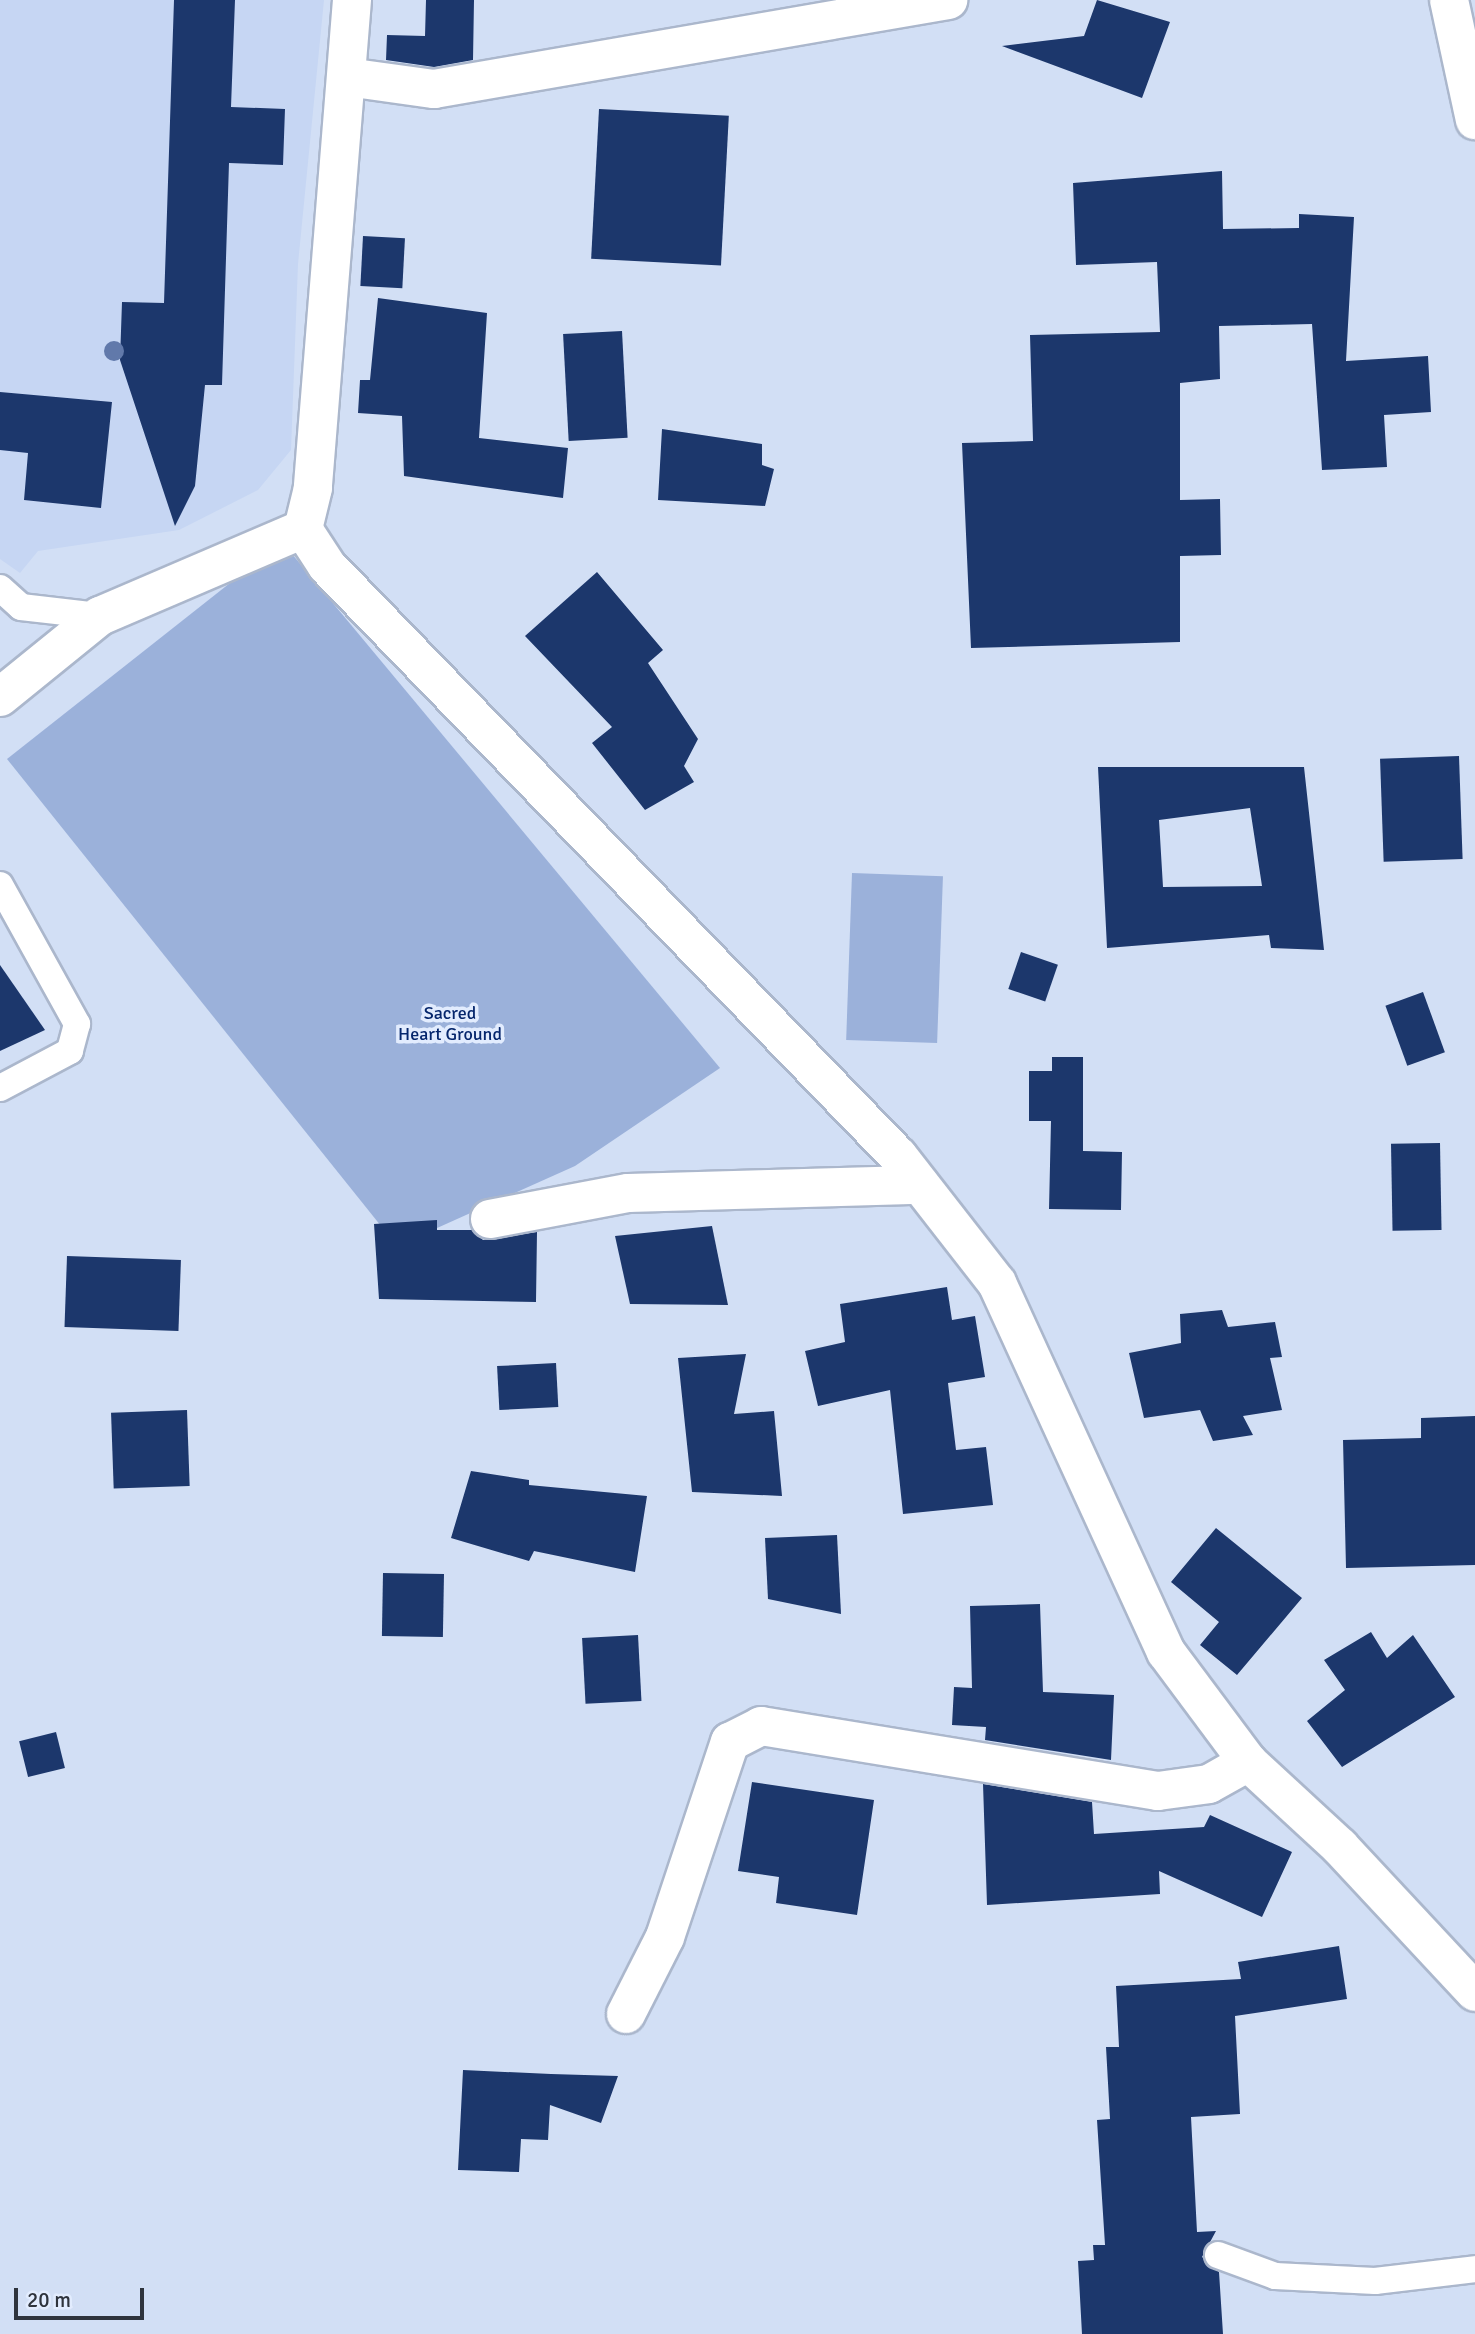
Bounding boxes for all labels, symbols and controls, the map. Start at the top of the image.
park label: Sacred Heart Ground [398,1003,502,1046]
scale bar [18,2274,147,2318]
text: 20 m [27,2287,71,2313]

